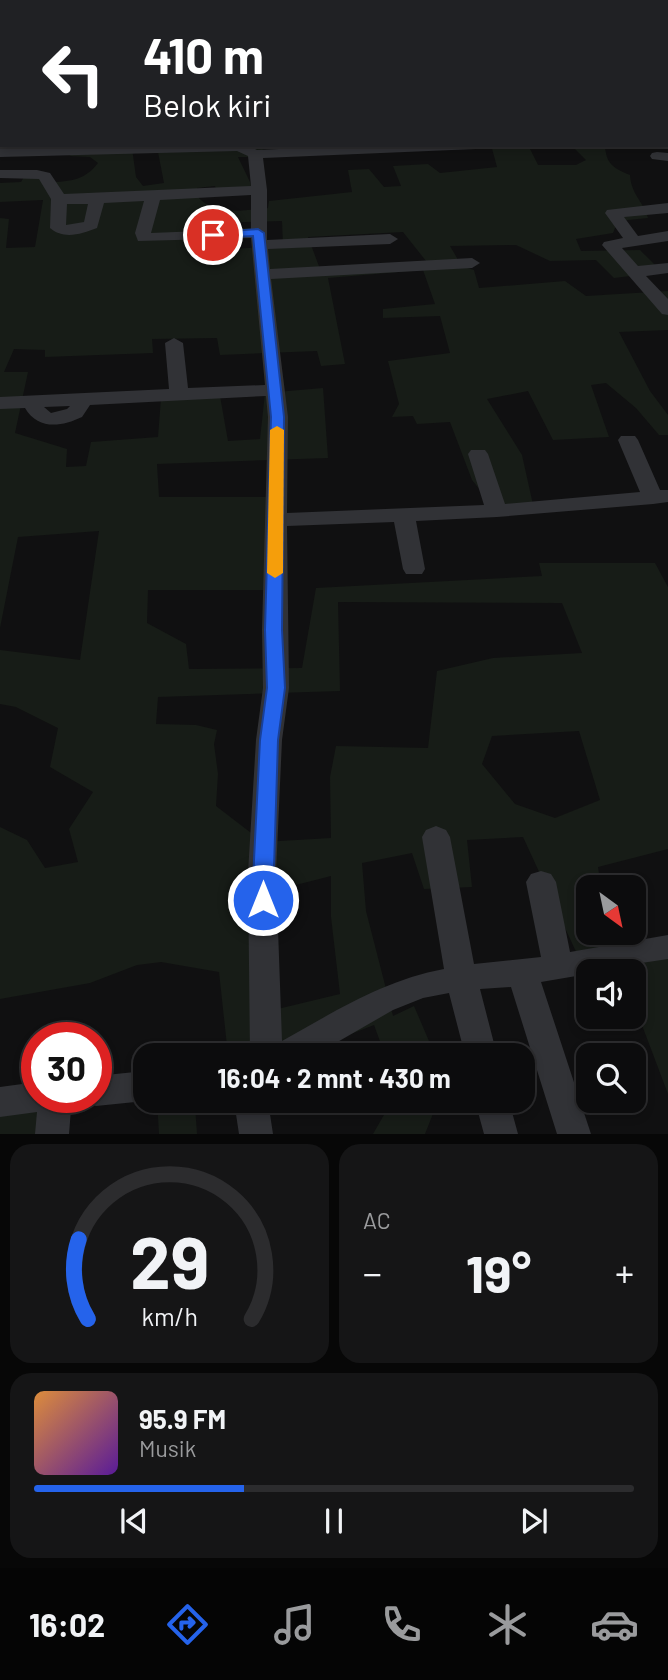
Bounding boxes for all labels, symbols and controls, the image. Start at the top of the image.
text: 410 m [143,25,264,84]
icon: left [28,28,119,119]
text: Belok kiri [143,85,271,123]
pin [183,205,243,265]
icon: arrive [194,216,232,254]
position arrow [226,863,300,937]
north arrow [576,875,646,945]
map controls [576,875,646,1113]
button: sound [576,959,646,1029]
speed limit sign: 30 [21,1022,112,1113]
button: search [576,1043,646,1113]
text: 16:04 · 2 mnt · 430 m [217,1062,451,1093]
text: AC [363,1206,391,1234]
text: 29 [130,1217,209,1305]
text: 19° [466,1241,531,1303]
text: − [363,1249,382,1295]
text: + [615,1249,634,1295]
text: km/h [141,1301,198,1331]
text: 95.9 FM [139,1403,226,1434]
text: Musik [139,1434,196,1462]
icon: previous [115,1502,153,1540]
icon: pause [315,1502,353,1540]
icon: next [515,1502,553,1540]
icon: directions [163,1600,212,1649]
icon: music [270,1600,319,1649]
icon: phone [377,1600,426,1649]
icon: climate [483,1600,532,1649]
icon: car [590,1600,639,1649]
text: 16:02 [29,1605,105,1643]

